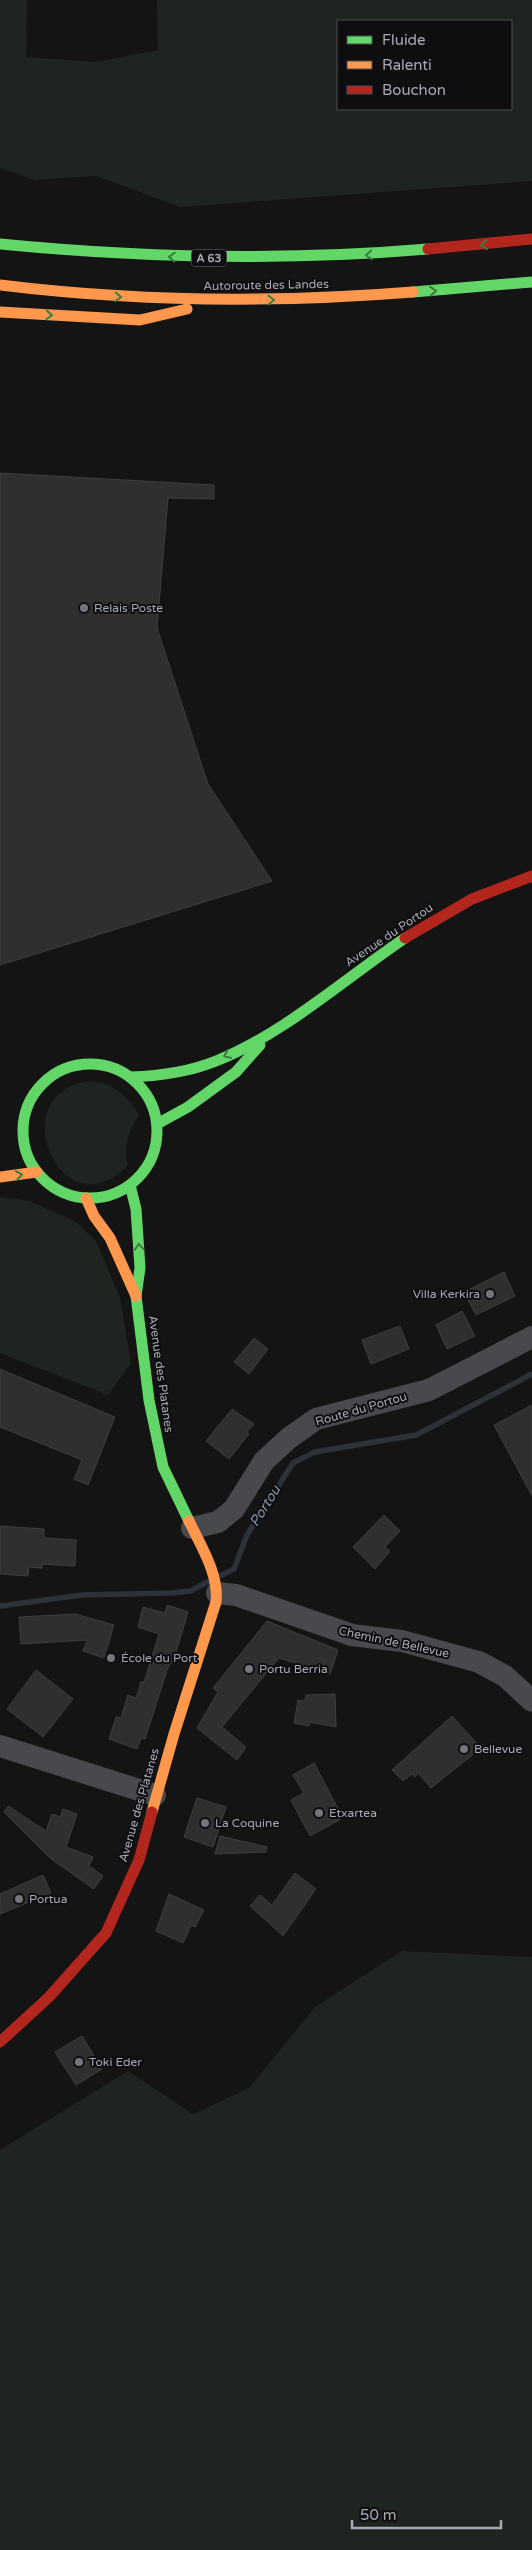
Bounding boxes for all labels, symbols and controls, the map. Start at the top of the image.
legend [337,20,512,110]
text: Fluide [382,31,426,49]
text: Ralenti [382,56,432,74]
text: Bouchon [382,81,446,99]
one-way arrow [479,239,487,250]
one-way arrow [365,249,373,260]
road number: A 63 [192,250,226,266]
one-way arrow [168,252,176,263]
street label: Autoroute des Landes [203,277,329,293]
one-way arrow [430,286,438,297]
one-way arrow [114,292,122,303]
one-way arrow [268,295,275,305]
one-way arrow [45,309,53,320]
place label: Relais Poste [94,601,163,615]
marker: Relais Poste [78,602,90,614]
street label: Avenue du Portou [342,900,436,970]
one-way arrow [223,1049,232,1059]
one-way arrow [14,1171,23,1181]
one-way arrow [133,1243,144,1251]
place label: Villa Kerkira [413,1287,480,1301]
marker: Villa Kerkira [484,1288,496,1300]
street label: Avenue des Platanes [146,1315,176,1434]
street label: Route du Portou [314,1389,408,1429]
water label: Portou [246,1481,285,1530]
street label: Chemin de Bellevue [337,1623,451,1661]
place label: École du Port [121,1651,198,1665]
marker: École du Port [105,1652,117,1664]
place label: Portu Berria [259,1662,328,1676]
marker: Portu Berria [243,1663,255,1675]
place label: Bellevue [474,1742,522,1756]
marker: Bellevue [458,1743,470,1755]
street label: Avenue des Platanes [116,1746,162,1864]
place label: Etxartea [329,1806,377,1820]
marker: Etxartea [313,1807,325,1819]
place label: La Coquine [215,1816,279,1830]
marker: La Coquine [199,1817,211,1829]
place label: Portua [29,1892,67,1906]
marker: Portua [13,1893,25,1905]
place label: Toki Eder [89,2055,142,2069]
marker: Toki Eder [73,2056,85,2068]
scale bar [352,2498,501,2530]
text: 50 m [360,2506,397,2524]

